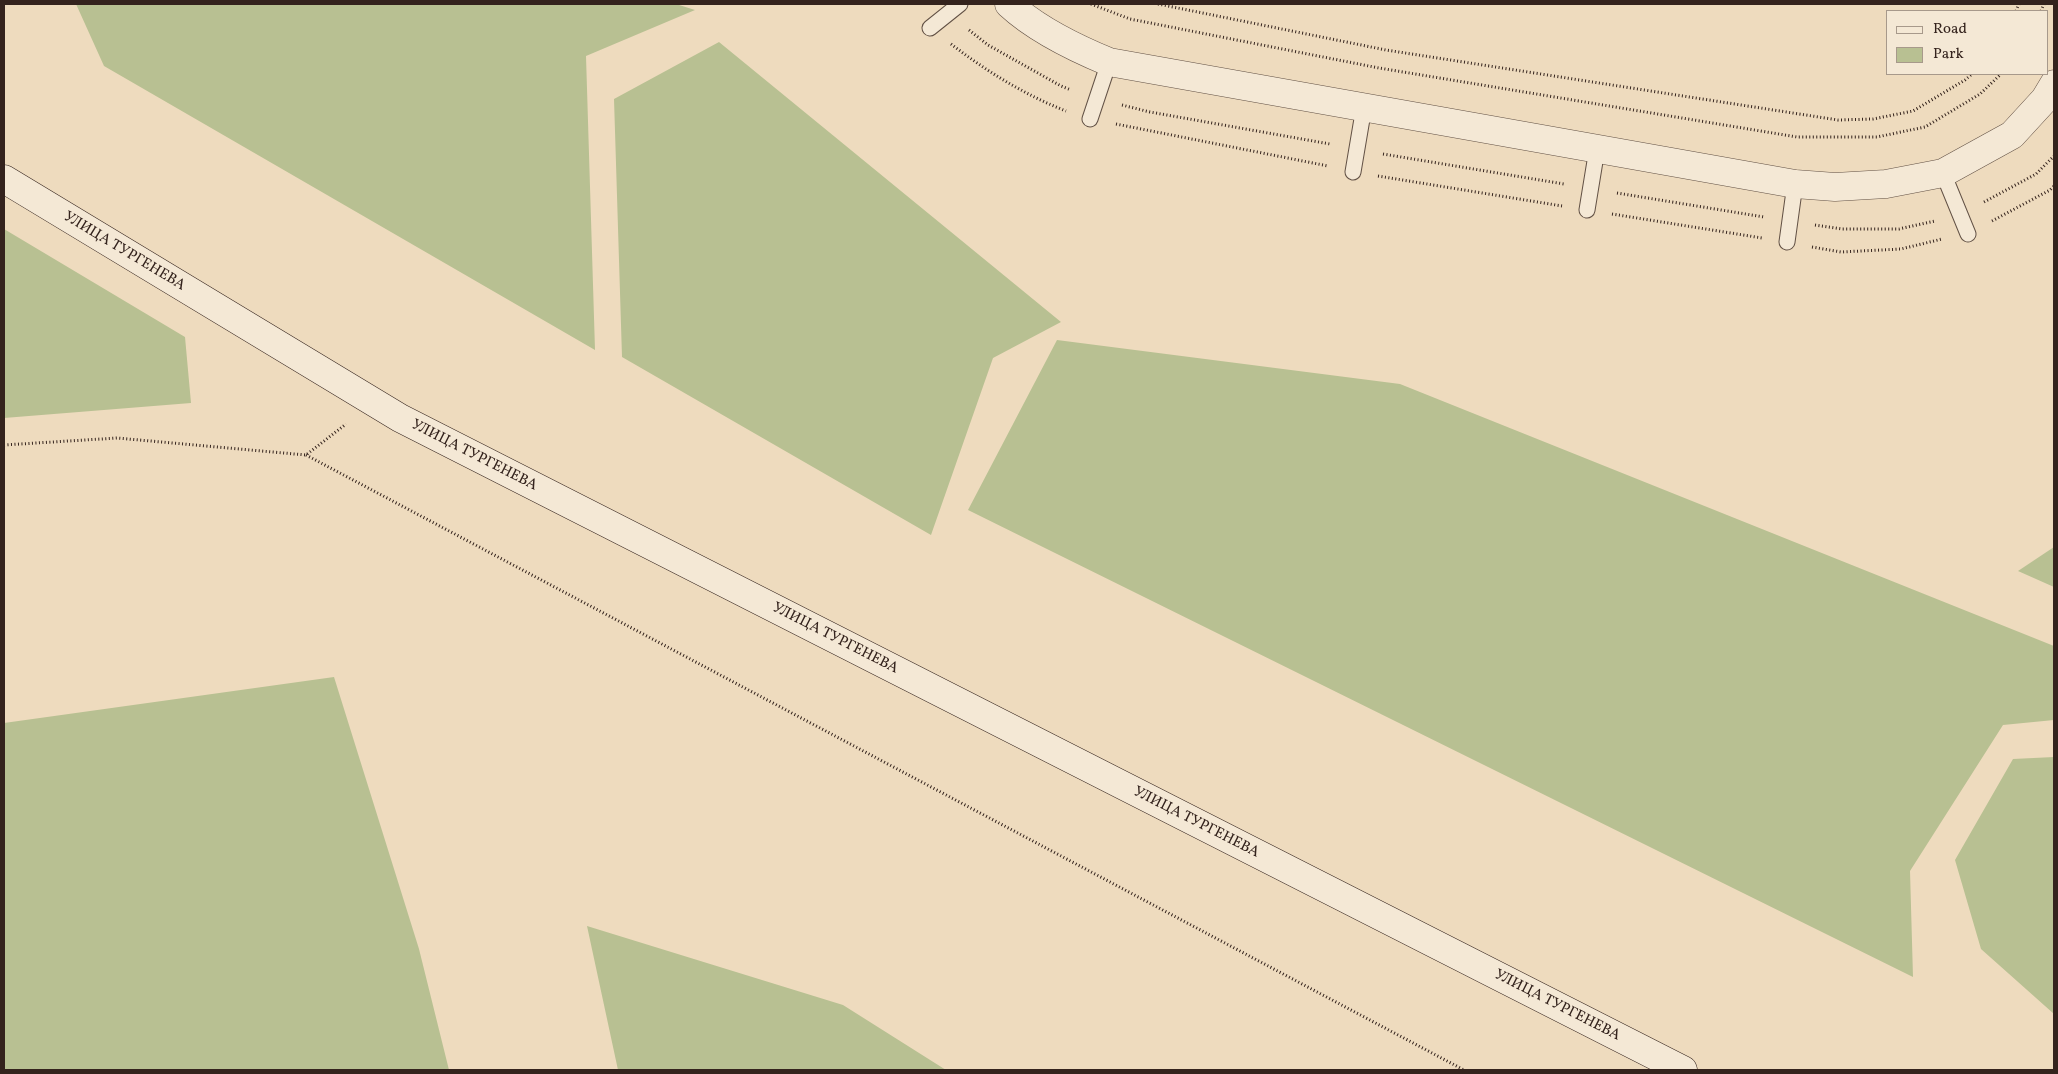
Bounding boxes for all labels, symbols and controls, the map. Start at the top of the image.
legend [1886,10,2048,75]
text: Road [1933,19,1967,40]
text: Park [1933,44,1964,65]
street label: УЛИЦА ТУРГЕНЕВА [60,209,188,295]
street label: УЛИЦА ТУРГЕНЕВА [408,416,540,496]
street label: УЛИЦА ТУРГЕНЕВА [769,599,901,679]
street label: УЛИЦА ТУРГЕНЕВА [1130,783,1262,863]
street label: УЛИЦА ТУРГЕНЕВА [1491,966,1623,1046]

